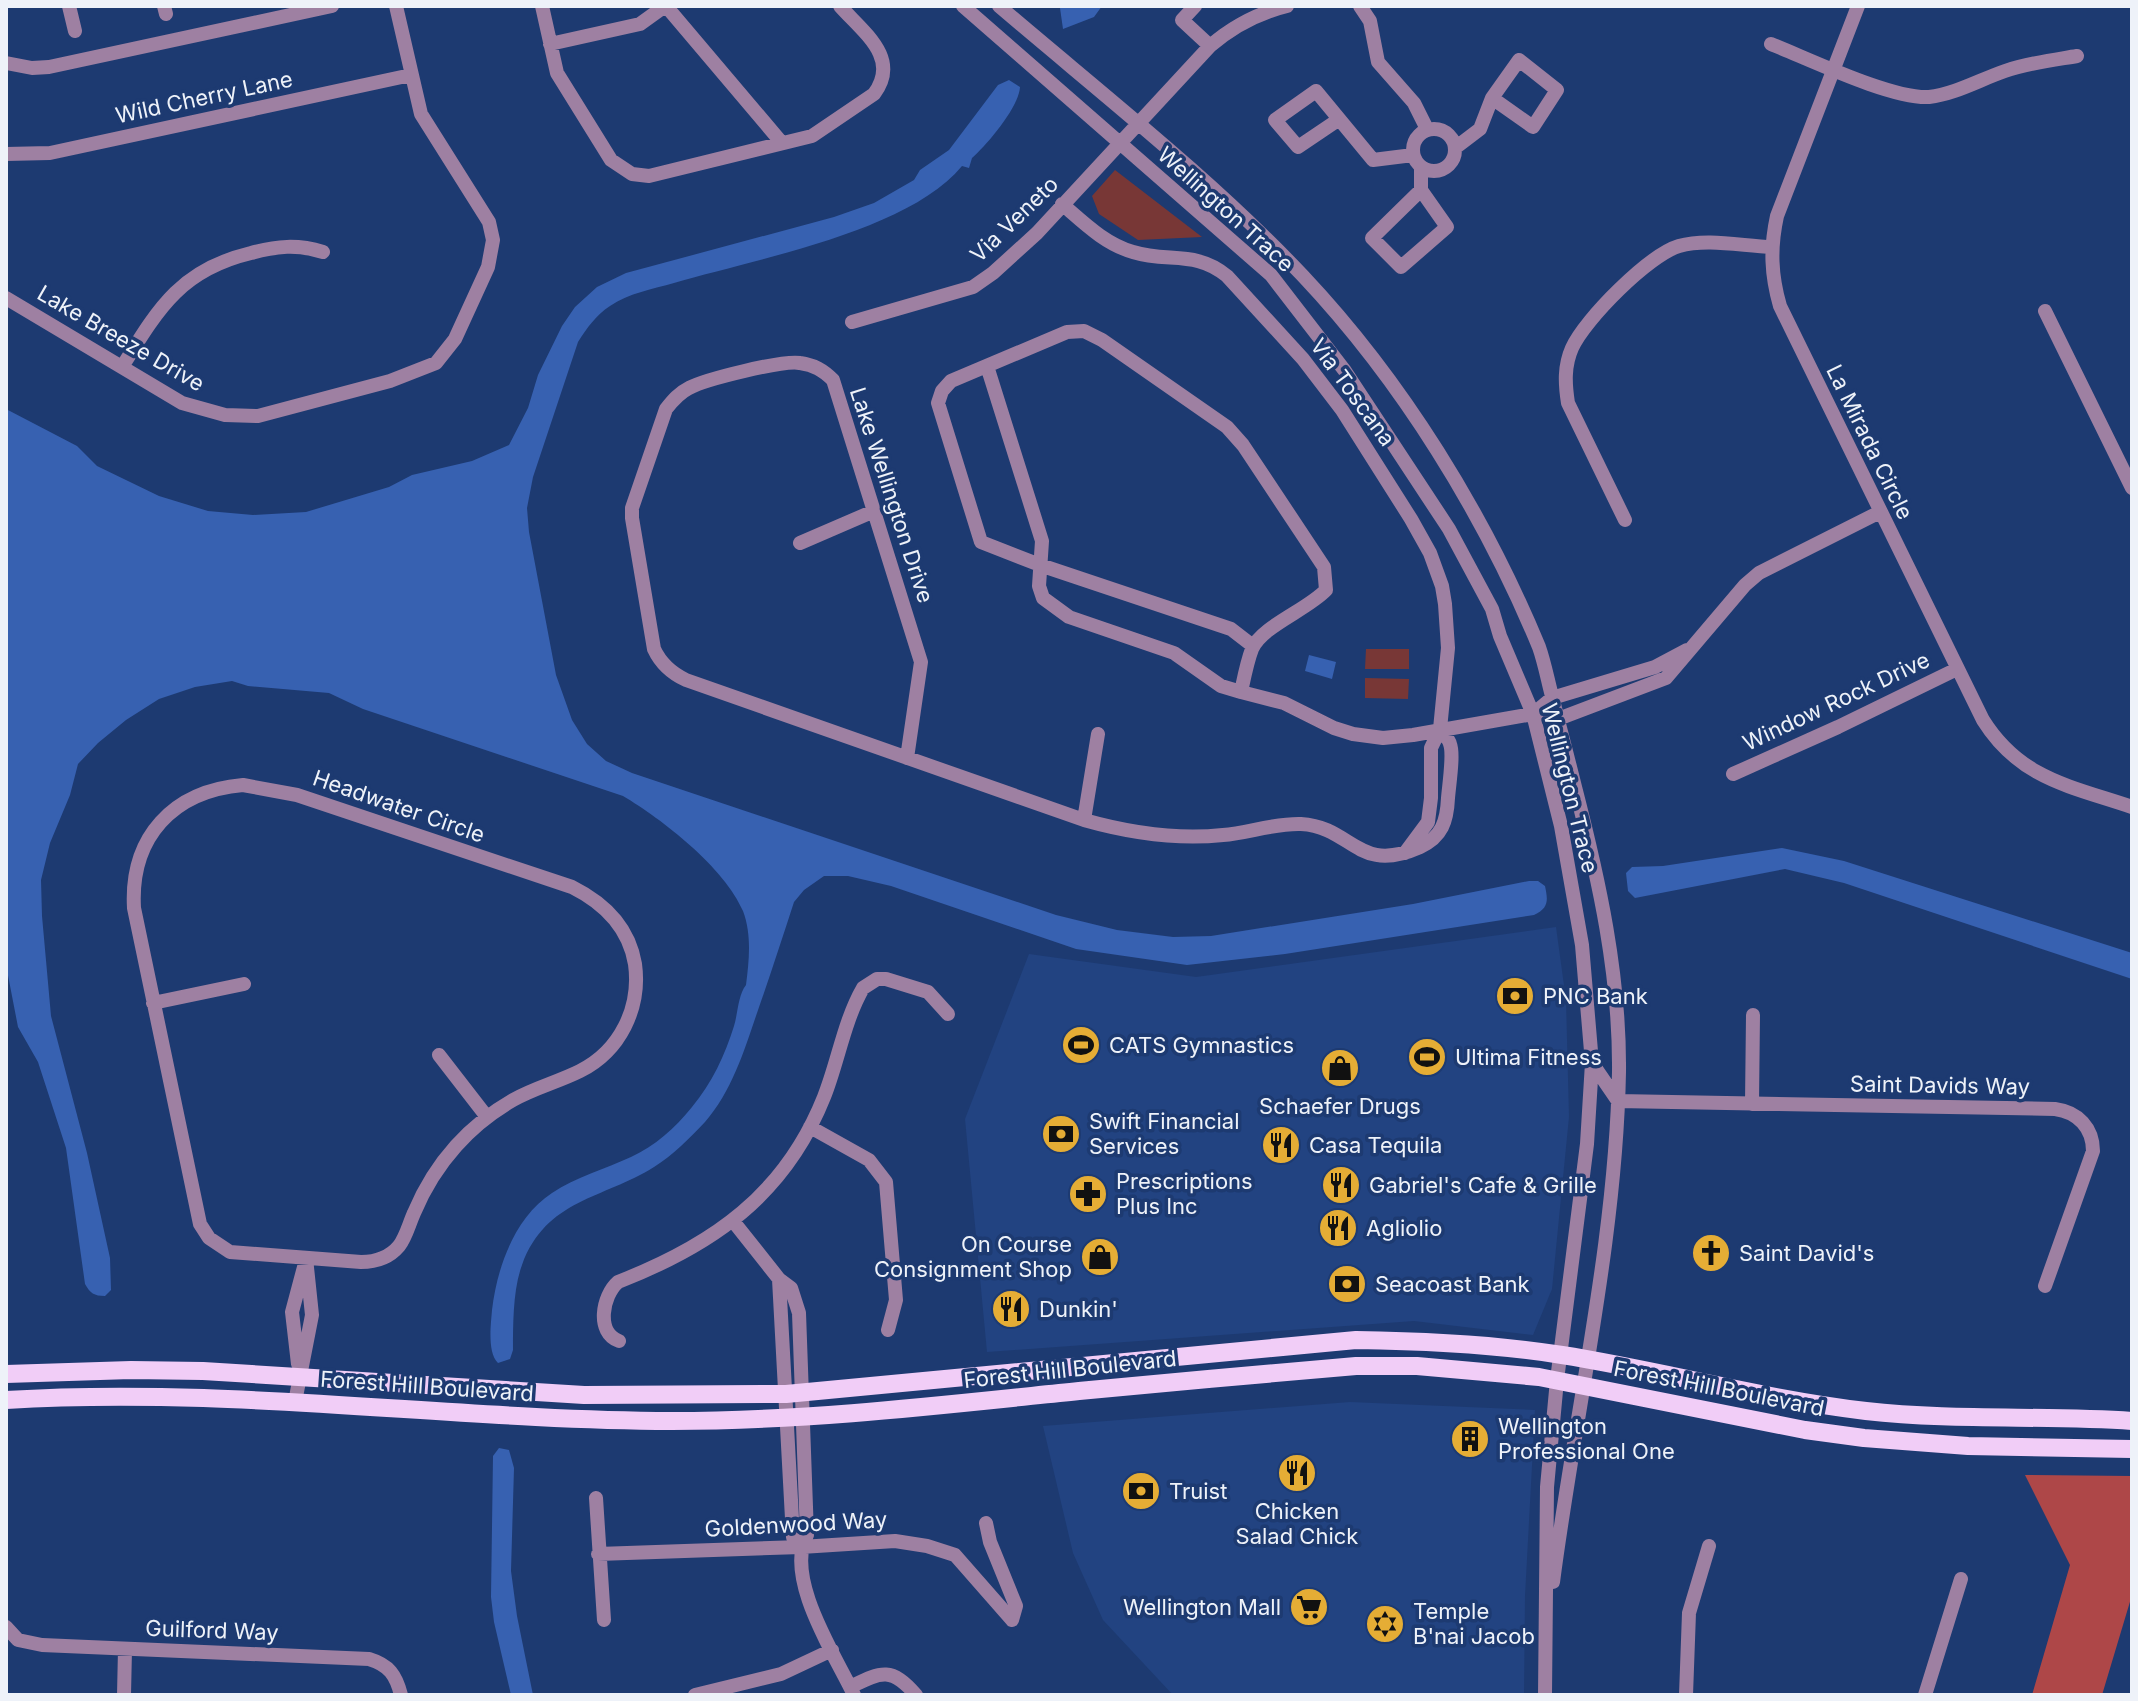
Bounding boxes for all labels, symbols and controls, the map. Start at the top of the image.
street label: Wild Cherry Lane [113,66,295,128]
street label: Wellington Trace [1153,141,1299,277]
street label: Via Veneto [965,171,1063,267]
street label: Lake Breeze Drive [33,280,209,396]
street label: Via Toscana [1305,333,1401,451]
street label: La Mirada Circle [1821,360,1919,524]
street label: Lake Wellington Drive [845,384,939,606]
street label: Window Rock Drive [1739,646,1933,756]
street label: Wellington Trace [1536,700,1604,876]
street label: Headwater Circle [310,764,488,848]
bank icon: PNC Bank [1494,975,1536,1017]
place label: PNC Bank [1543,983,1648,1009]
sports icon: CATS Gymnastics [1060,1024,1102,1066]
place label: CATS Gymnastics [1109,1032,1294,1058]
sports icon: Ultima Fitness [1406,1036,1448,1078]
place label: Ultima Fitness [1455,1044,1602,1070]
shop icon: Schaefer Drugs [1319,1047,1361,1089]
street label: Saint Davids Way [1850,1070,2030,1100]
place label: Schaefer Drugs [1259,1093,1421,1119]
place label: Swift Financial Services [1089,1108,1239,1159]
bank icon: Swift Financial Services [1040,1113,1082,1155]
restaurant icon: Casa Tequila [1260,1124,1302,1166]
place label: Casa Tequila [1309,1132,1442,1158]
restaurant icon: Gabriel's Cafe & Grille [1320,1164,1362,1206]
place label: Prescriptions Plus Inc [1116,1168,1253,1219]
place label: Gabriel's Cafe & Grille [1369,1172,1597,1198]
pharmacy icon: Prescriptions Plus Inc [1067,1173,1109,1215]
restaurant icon: Agliolio [1317,1207,1359,1249]
place label: Agliolio [1366,1215,1442,1241]
place label: On Course Consignment Shop [874,1231,1072,1282]
church icon: Saint David's [1690,1232,1732,1274]
shop icon: On Course Consignment Shop [1079,1236,1121,1278]
place label: Saint David's [1739,1240,1874,1266]
bank icon: Seacoast Bank [1326,1263,1368,1305]
place label: Seacoast Bank [1375,1271,1530,1297]
restaurant icon: Dunkin' [990,1288,1032,1330]
place label: Dunkin' [1039,1296,1118,1322]
street label: Forest Hill Boulevard [962,1345,1178,1393]
street label: Forest Hill Boulevard [1612,1355,1826,1421]
street label: Forest Hill Boulevard [319,1366,535,1406]
place label: Wellington Professional One [1498,1413,1675,1464]
building icon: Wellington Professional One [1449,1418,1491,1460]
restaurant icon: Chicken Salad Chick [1276,1452,1318,1494]
bank icon: Truist [1120,1470,1162,1512]
place label: Truist [1169,1478,1227,1504]
place label: Chicken Salad Chick [1236,1498,1358,1549]
street label: Goldenwood Way [704,1506,888,1542]
supermarket icon: Wellington Mall [1288,1586,1330,1628]
place label: Wellington Mall [1123,1594,1281,1620]
place label: Temple B'nai Jacob [1413,1598,1535,1649]
synagogue icon: Temple B'nai Jacob [1364,1603,1406,1645]
street label: Guilford Way [145,1615,279,1645]

